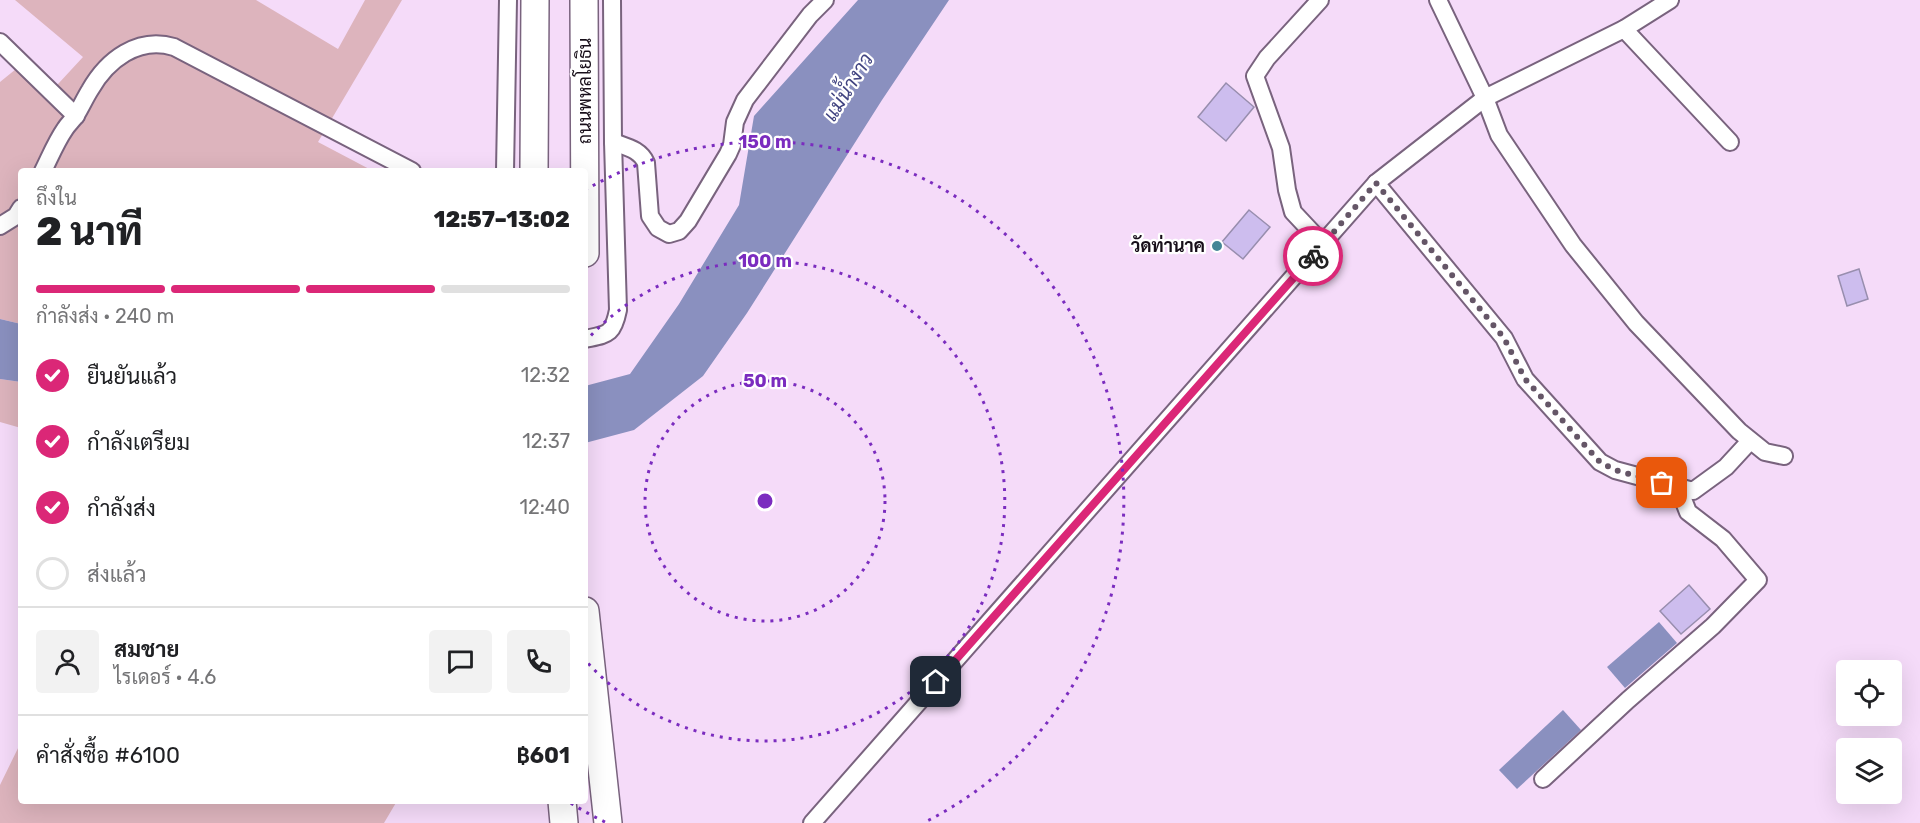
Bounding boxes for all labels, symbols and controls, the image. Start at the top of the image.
street label: ถนนพหลโยธิน [572,38,596,144]
water label: แม่น้ำงาว [813,46,878,125]
text: 150 m [738,131,792,153]
text: ถึงใน [36,186,77,210]
text: 12:57–13:02 [434,206,570,233]
text: 2 นาที [36,209,143,255]
courier [1283,226,1343,286]
place label: วัดท่านาค [1131,234,1205,257]
marker: วัดท่านาค [1210,239,1224,253]
icon: bike [1297,240,1330,273]
text: 100 m [738,250,792,272]
text: กำลังส่ง · 240 m [36,304,174,328]
icon: check [36,359,69,392]
text: ยืนยันแล้ว [87,363,177,390]
text: 12:32 [521,363,570,387]
text: 50 m [743,370,787,392]
icon: check [36,425,69,458]
text: กำลังเตรียม [87,429,190,456]
text: 12:37 [522,429,570,453]
pin [1636,457,1687,508]
icon: bag [1645,466,1678,499]
icon: check [36,491,69,524]
centre of rings [755,491,775,511]
text: กำลังส่ง [87,495,156,522]
text: 12:40 [519,495,570,519]
text: ส่งแล้ว [87,561,147,588]
button: person [36,630,99,693]
button: chat [429,630,492,693]
button: phone [507,630,570,693]
text: สมชาย [114,636,180,663]
pin [910,656,961,707]
map controls [1836,660,1902,804]
button: locate [1836,660,1902,726]
text: ไรเดอร์ · 4.6 [114,665,216,689]
icon: home [919,665,952,698]
button: layers [1836,738,1902,804]
text: คำสั่งซื้อ #6100 [36,742,180,769]
text: ฿601 [517,742,570,769]

